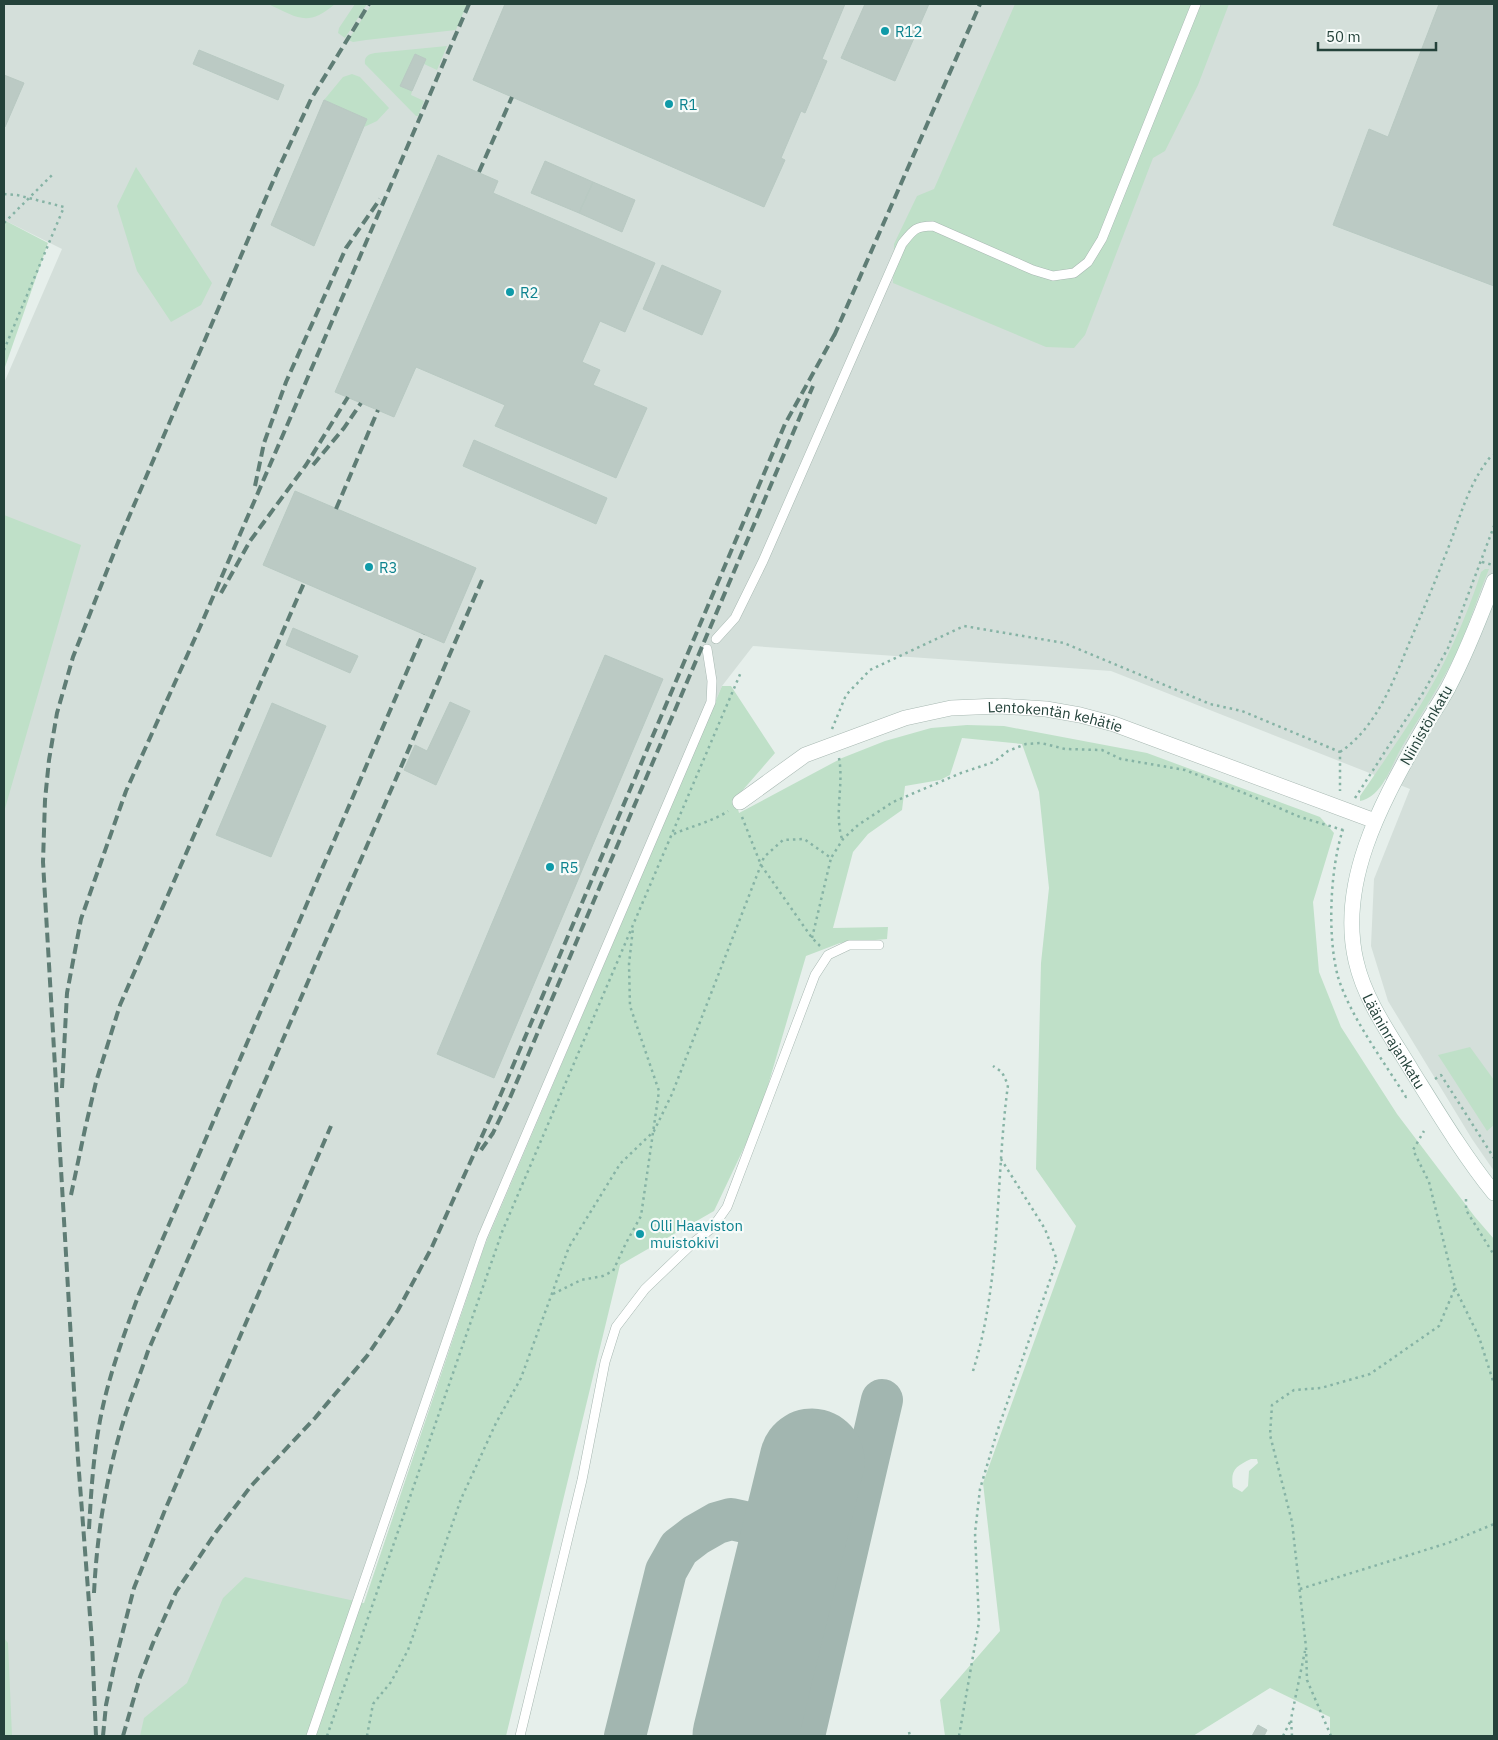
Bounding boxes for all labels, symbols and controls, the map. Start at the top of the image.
scale bar [1318,20,1436,52]
place label: R12 [895,22,923,41]
marker: R12 [879,25,891,37]
text: 50 m [1326,27,1361,46]
place label: R1 [679,95,698,114]
marker: R1 [663,98,675,110]
place label: R2 [520,283,539,302]
marker: R2 [504,286,516,298]
place label: R3 [379,558,398,577]
marker: R3 [363,561,375,573]
street label: Niinistönkatu [1395,682,1457,768]
street label: Lentokentän kehätie [987,696,1126,736]
place label: R5 [560,858,579,877]
marker: R5 [544,861,556,873]
street label: Lääninrajankatu [1359,990,1430,1092]
place label: Olli Haaviston muistokivi [650,1216,743,1252]
marker: Olli Haaviston muistokivi [634,1228,646,1240]

